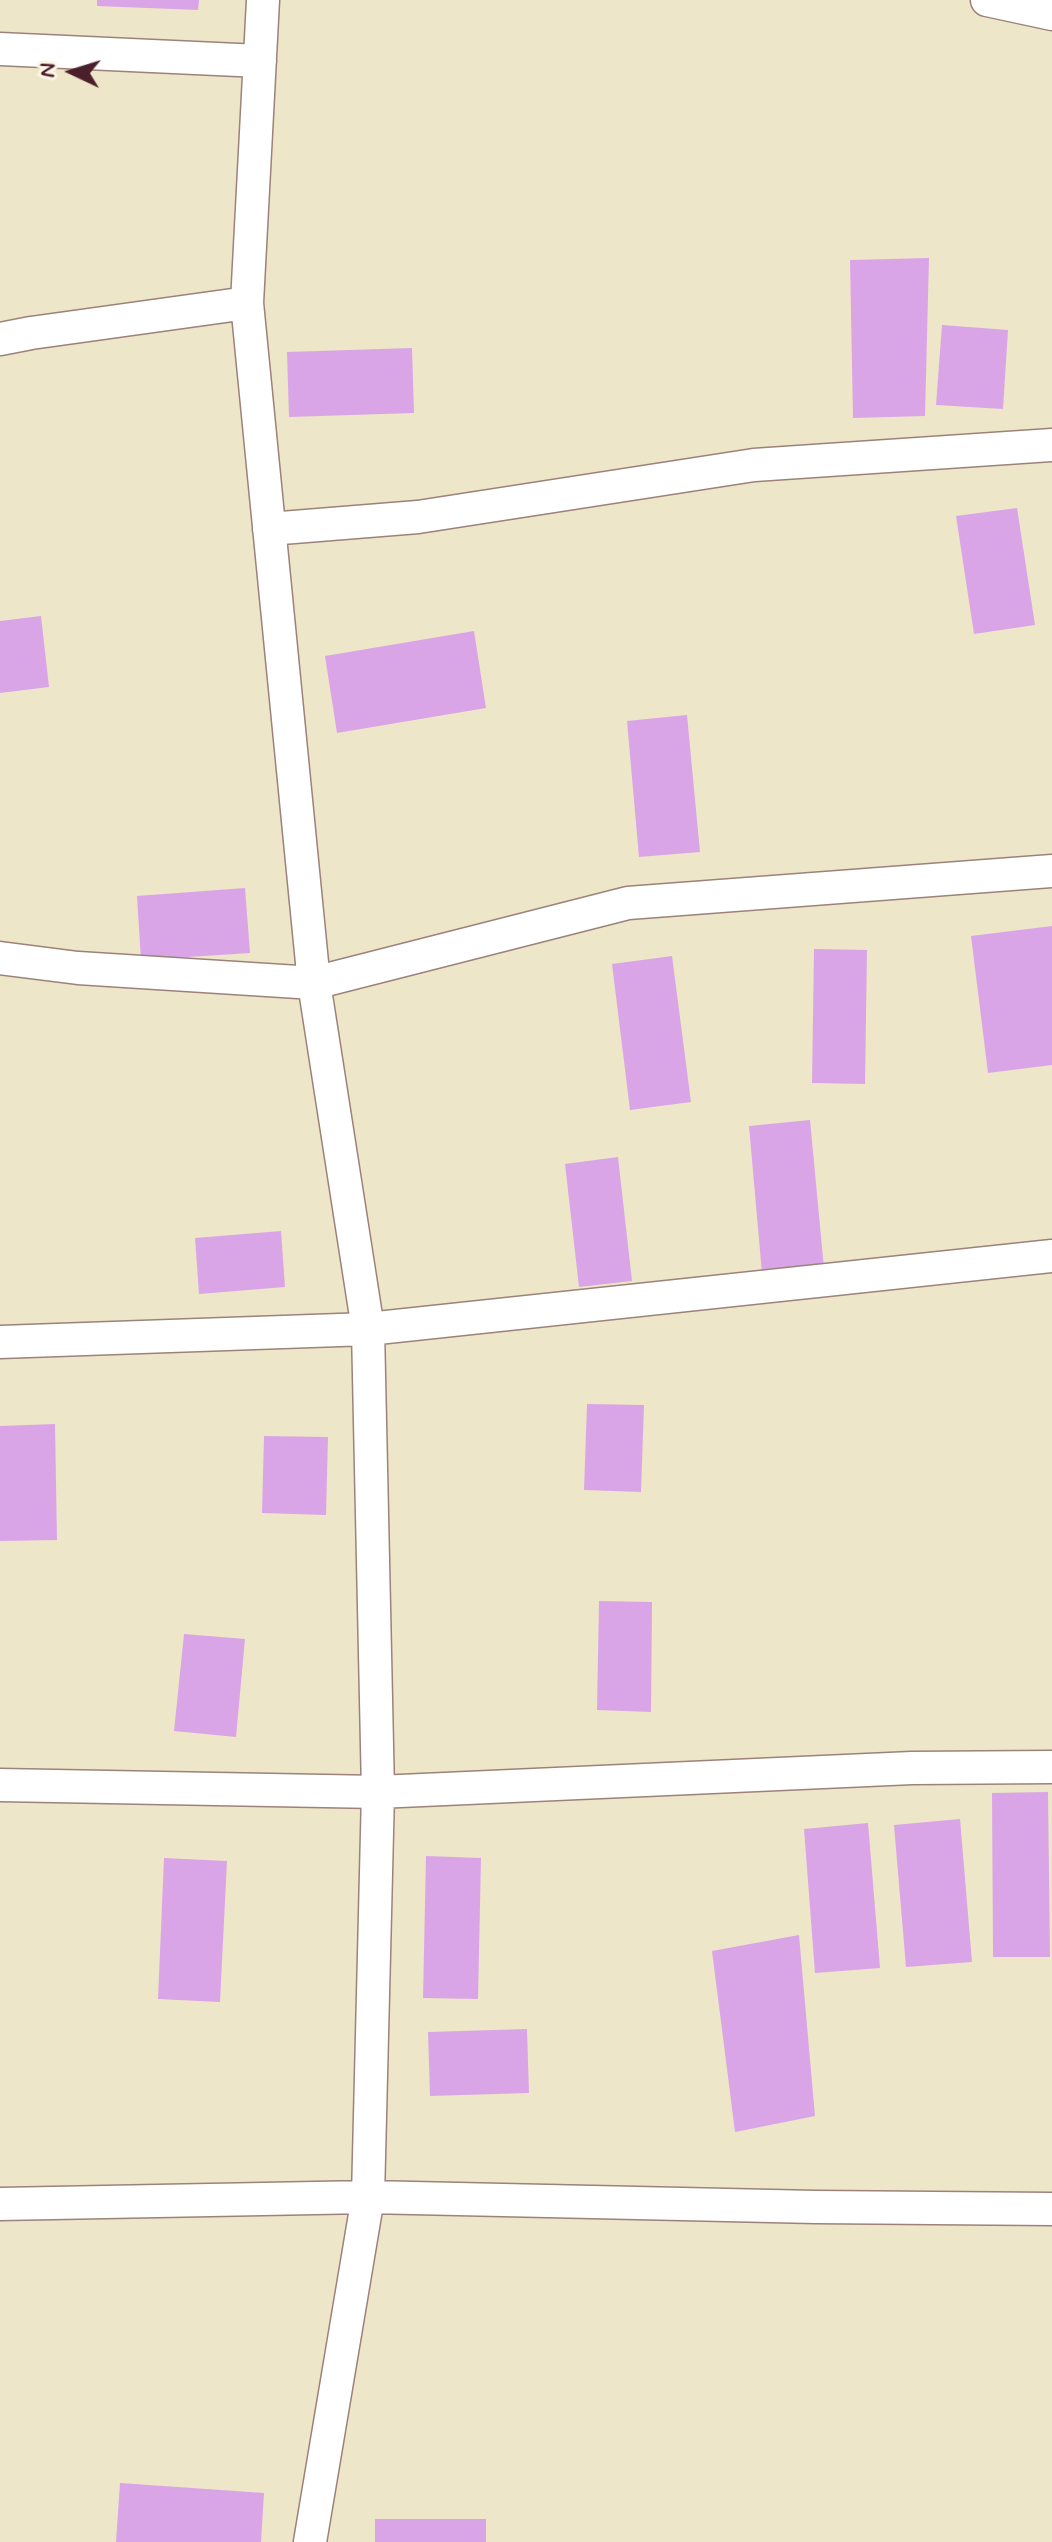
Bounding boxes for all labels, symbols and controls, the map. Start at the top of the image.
north arrow [32,32,112,112]
text: N [34,62,63,79]

